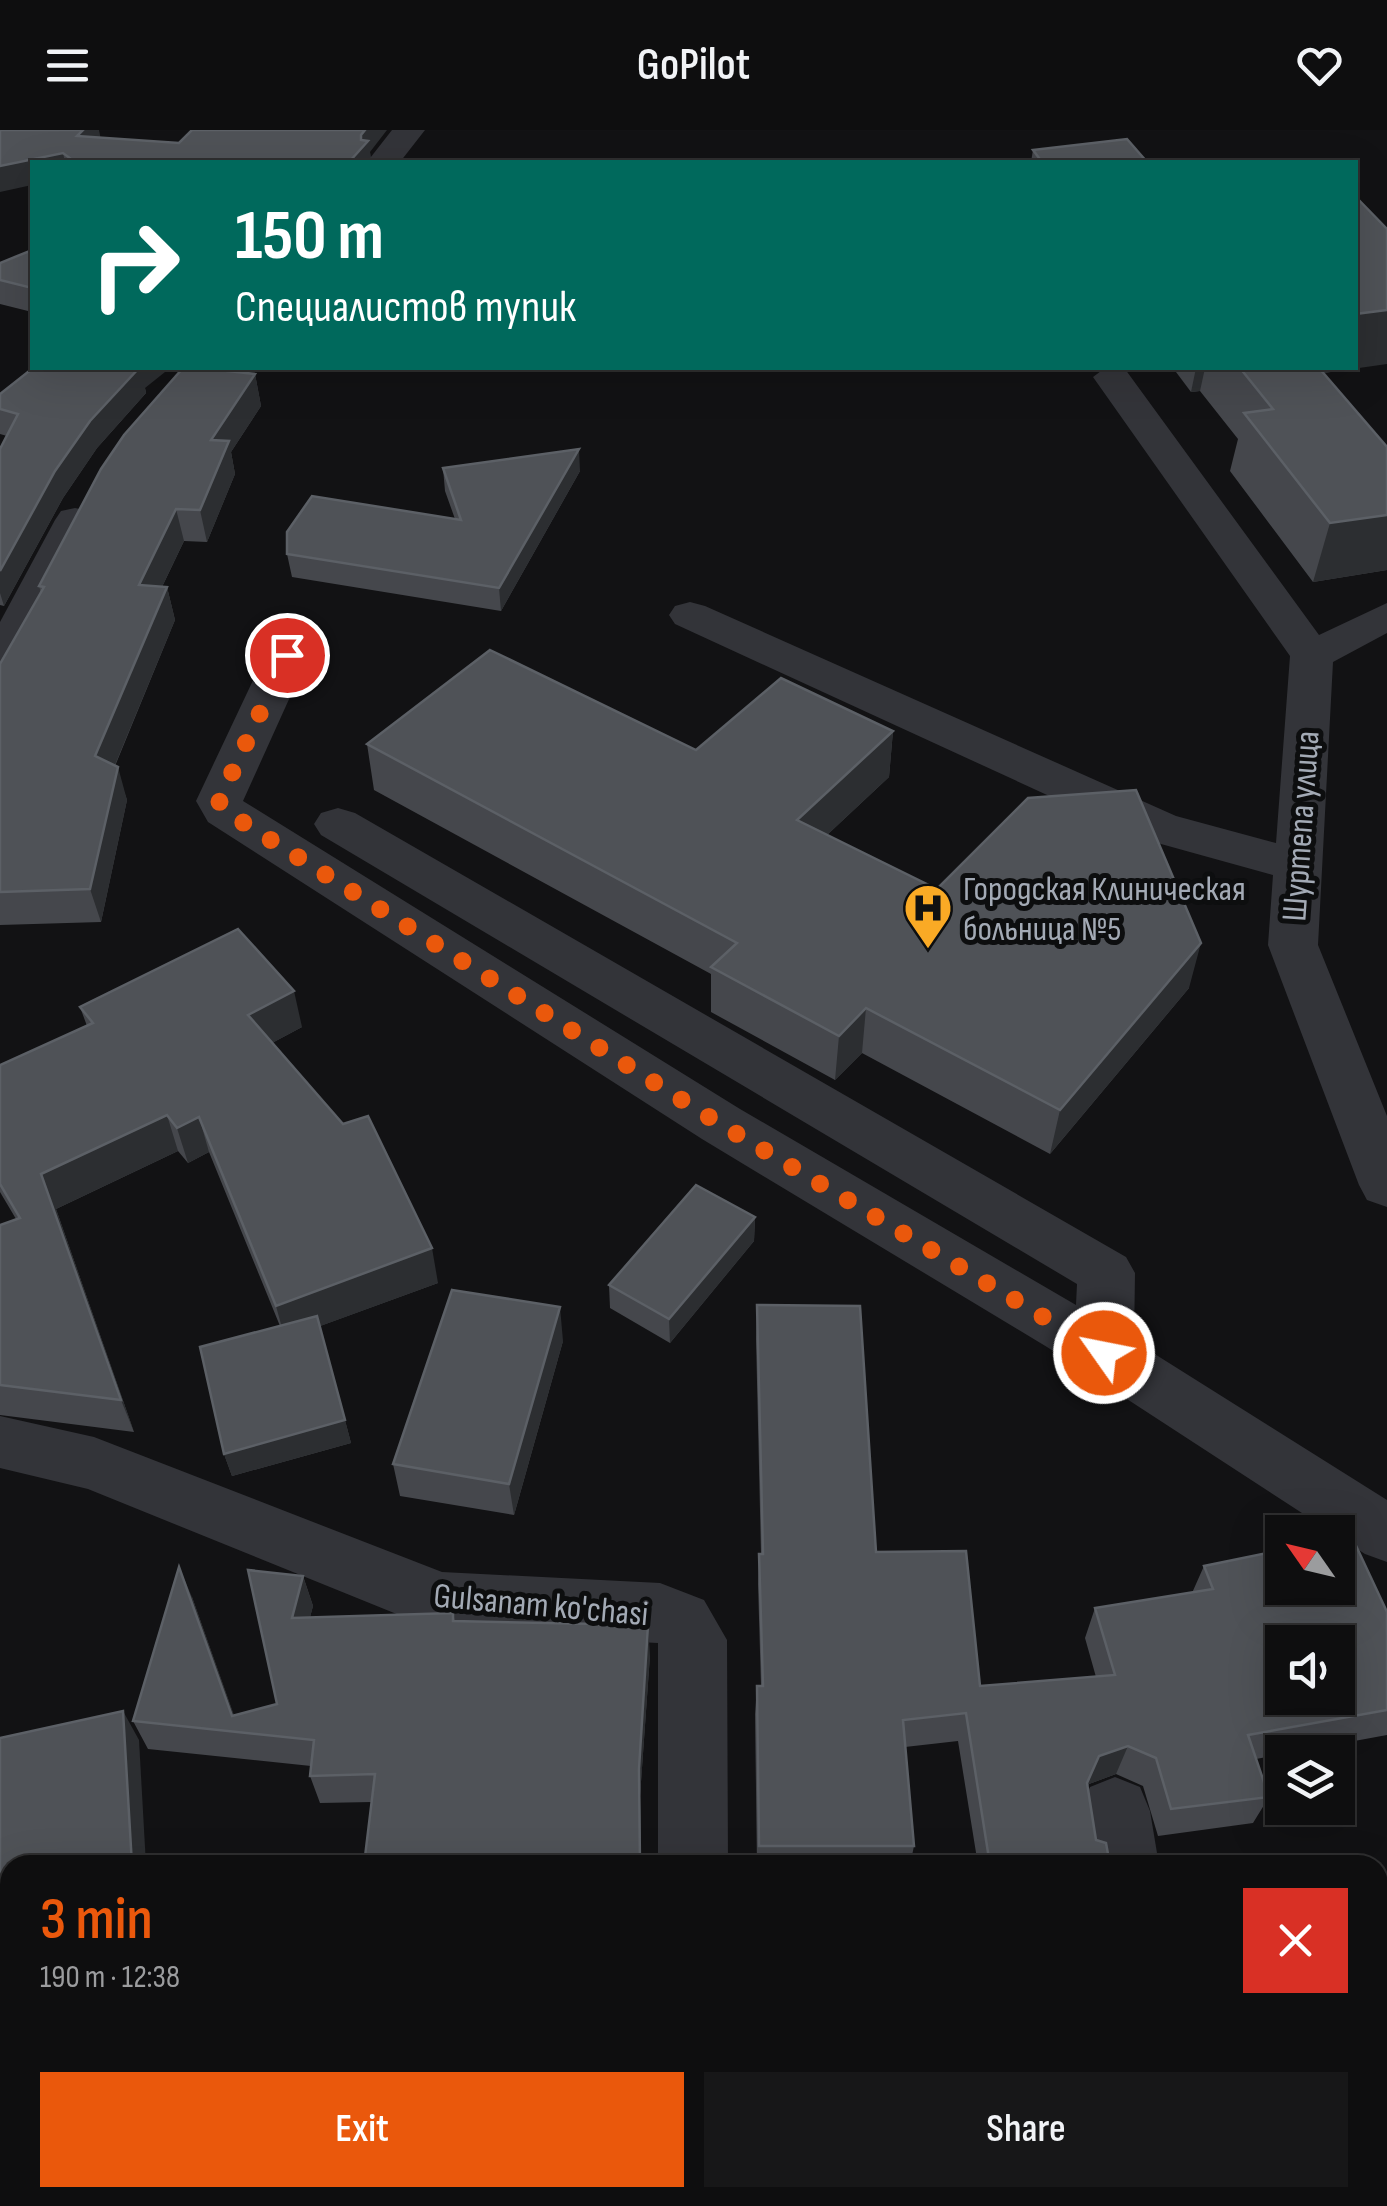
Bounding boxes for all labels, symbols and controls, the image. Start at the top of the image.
icon: menu [40,38,95,93]
text: GoPilot [637,38,750,93]
icon: heart [1292,38,1347,93]
text: 150 m [235,195,384,279]
icon: right [70,200,200,330]
text: Специалистов тупик [235,280,576,335]
pin [245,613,330,698]
icon: arrive [260,628,315,683]
street label: Шуртепа улица [1273,729,1330,923]
place label: Городская Клиническая больница №5 [963,868,1246,951]
hospital icon: Городская Клиническая больница №5 [902,882,954,950]
position arrow [1052,1301,1156,1405]
north arrow [1265,1515,1355,1605]
map controls [1265,1515,1355,1825]
street label: Gulsanam ko'chasi [432,1575,650,1636]
button: sound [1265,1625,1355,1715]
button: layers [1265,1735,1355,1825]
text: 3 min [40,1884,153,1956]
button: close [1243,1888,1348,1993]
text: 190 m · 12:38 [40,1958,180,1997]
button: Exit [40,2072,684,2187]
button: Share [704,2072,1348,2187]

